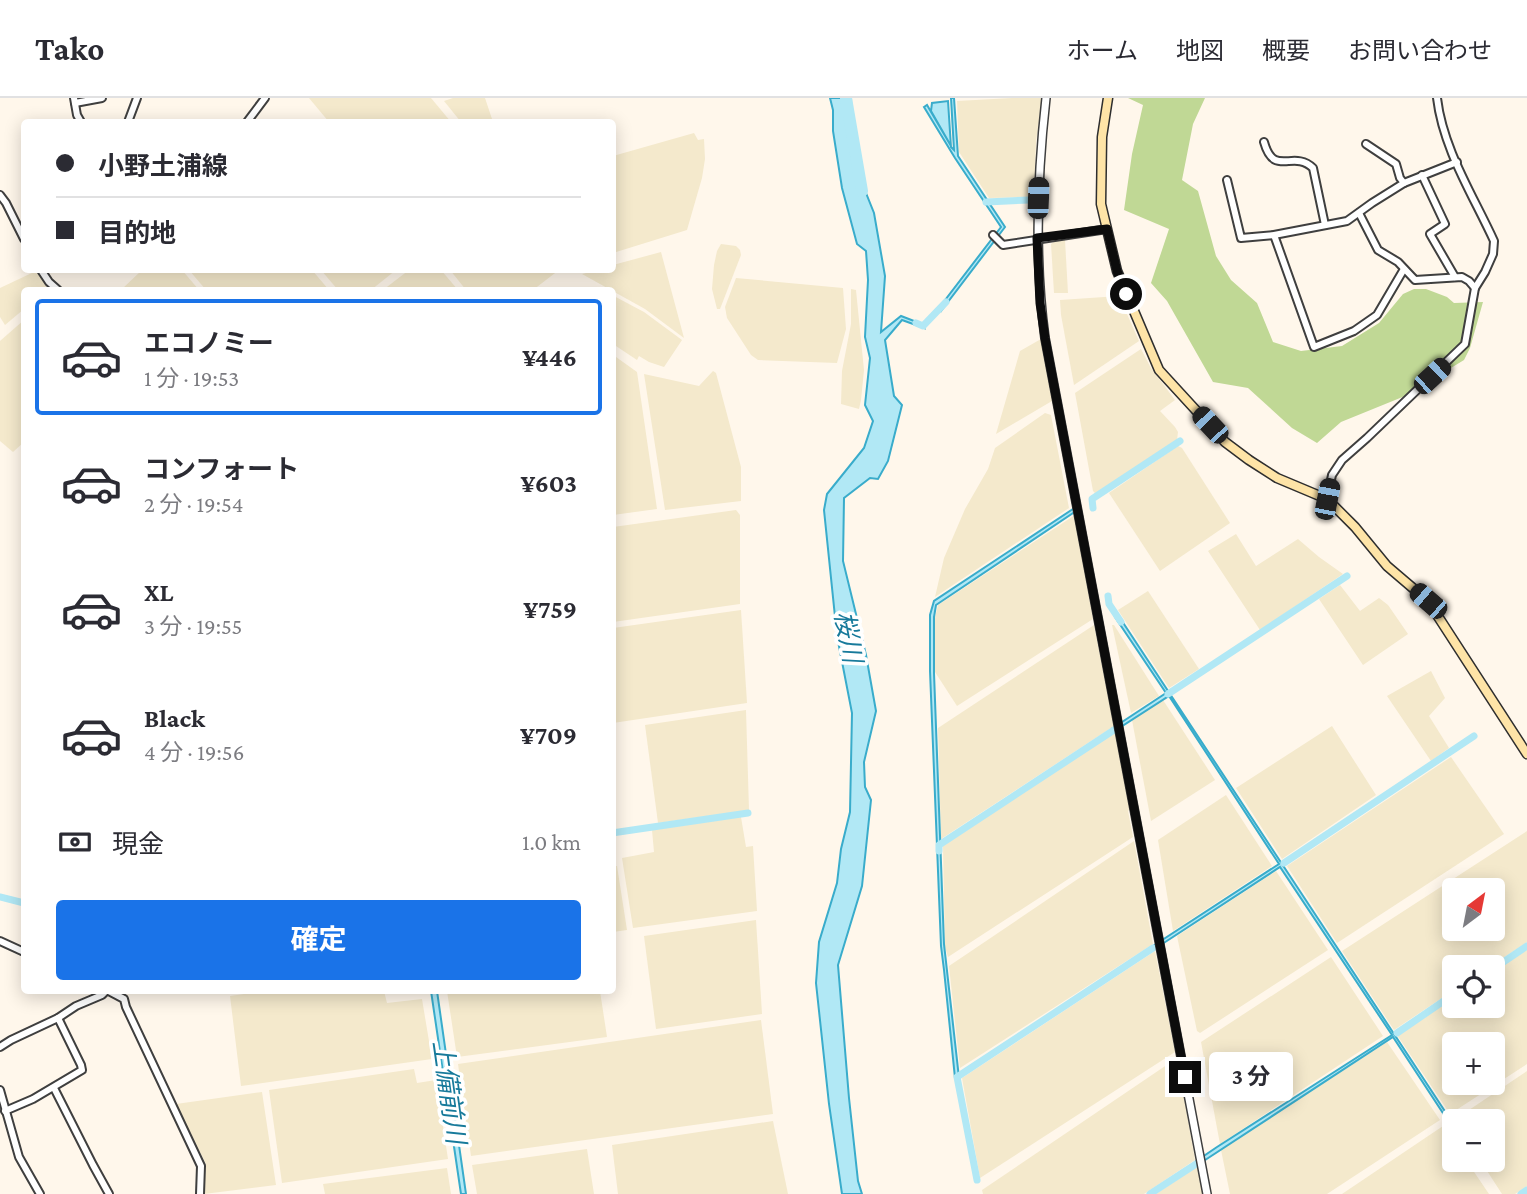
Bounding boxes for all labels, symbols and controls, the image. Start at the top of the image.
text: Tako [35,30,104,67]
text: ホーム [1067,37,1138,64]
text: 地図 [1176,37,1224,64]
text: 概要 [1262,37,1310,64]
text: お問い合わせ [1348,37,1492,64]
text: 小野土浦線 [98,152,228,181]
car [1027,177,1050,219]
text: 目的地 [98,219,176,248]
route start [1110,278,1142,310]
icon: car [60,326,123,389]
text: エコノミー [144,329,274,358]
text: ¥446 [522,343,577,372]
car [1410,354,1455,398]
text: 1 分 · 19:53 [144,365,239,391]
car [1188,402,1233,448]
icon: car [60,452,123,515]
text: コンフォート [144,455,299,484]
text: ¥603 [520,469,577,498]
car [1313,476,1342,522]
text: 2 分 · 19:54 [144,491,244,517]
icon: car [60,578,123,641]
text: XL [144,578,173,607]
car [1406,579,1451,623]
text: ¥759 [523,595,577,624]
water label: 桜川 [829,609,868,668]
text: 3 分 · 19:55 [144,613,242,639]
icon: car [60,704,123,767]
text: Black [144,704,205,733]
text: ¥709 [520,721,577,750]
text: 4 分 · 19:56 [144,739,244,765]
icon: cash [56,823,94,861]
text: 1.0 km [522,829,581,855]
text: 現金 [112,830,164,859]
north arrow [1442,878,1505,942]
map controls [1442,878,1505,1172]
button: 確定 [56,900,581,980]
button: locate [1442,955,1505,1018]
button: + [1442,1032,1505,1095]
water label: 上備前川 [427,1038,471,1148]
callout: 3 分 [1210,1052,1294,1102]
route end [1169,1061,1201,1093]
text: 3 分 [1232,1063,1270,1089]
button: − [1442,1109,1505,1172]

